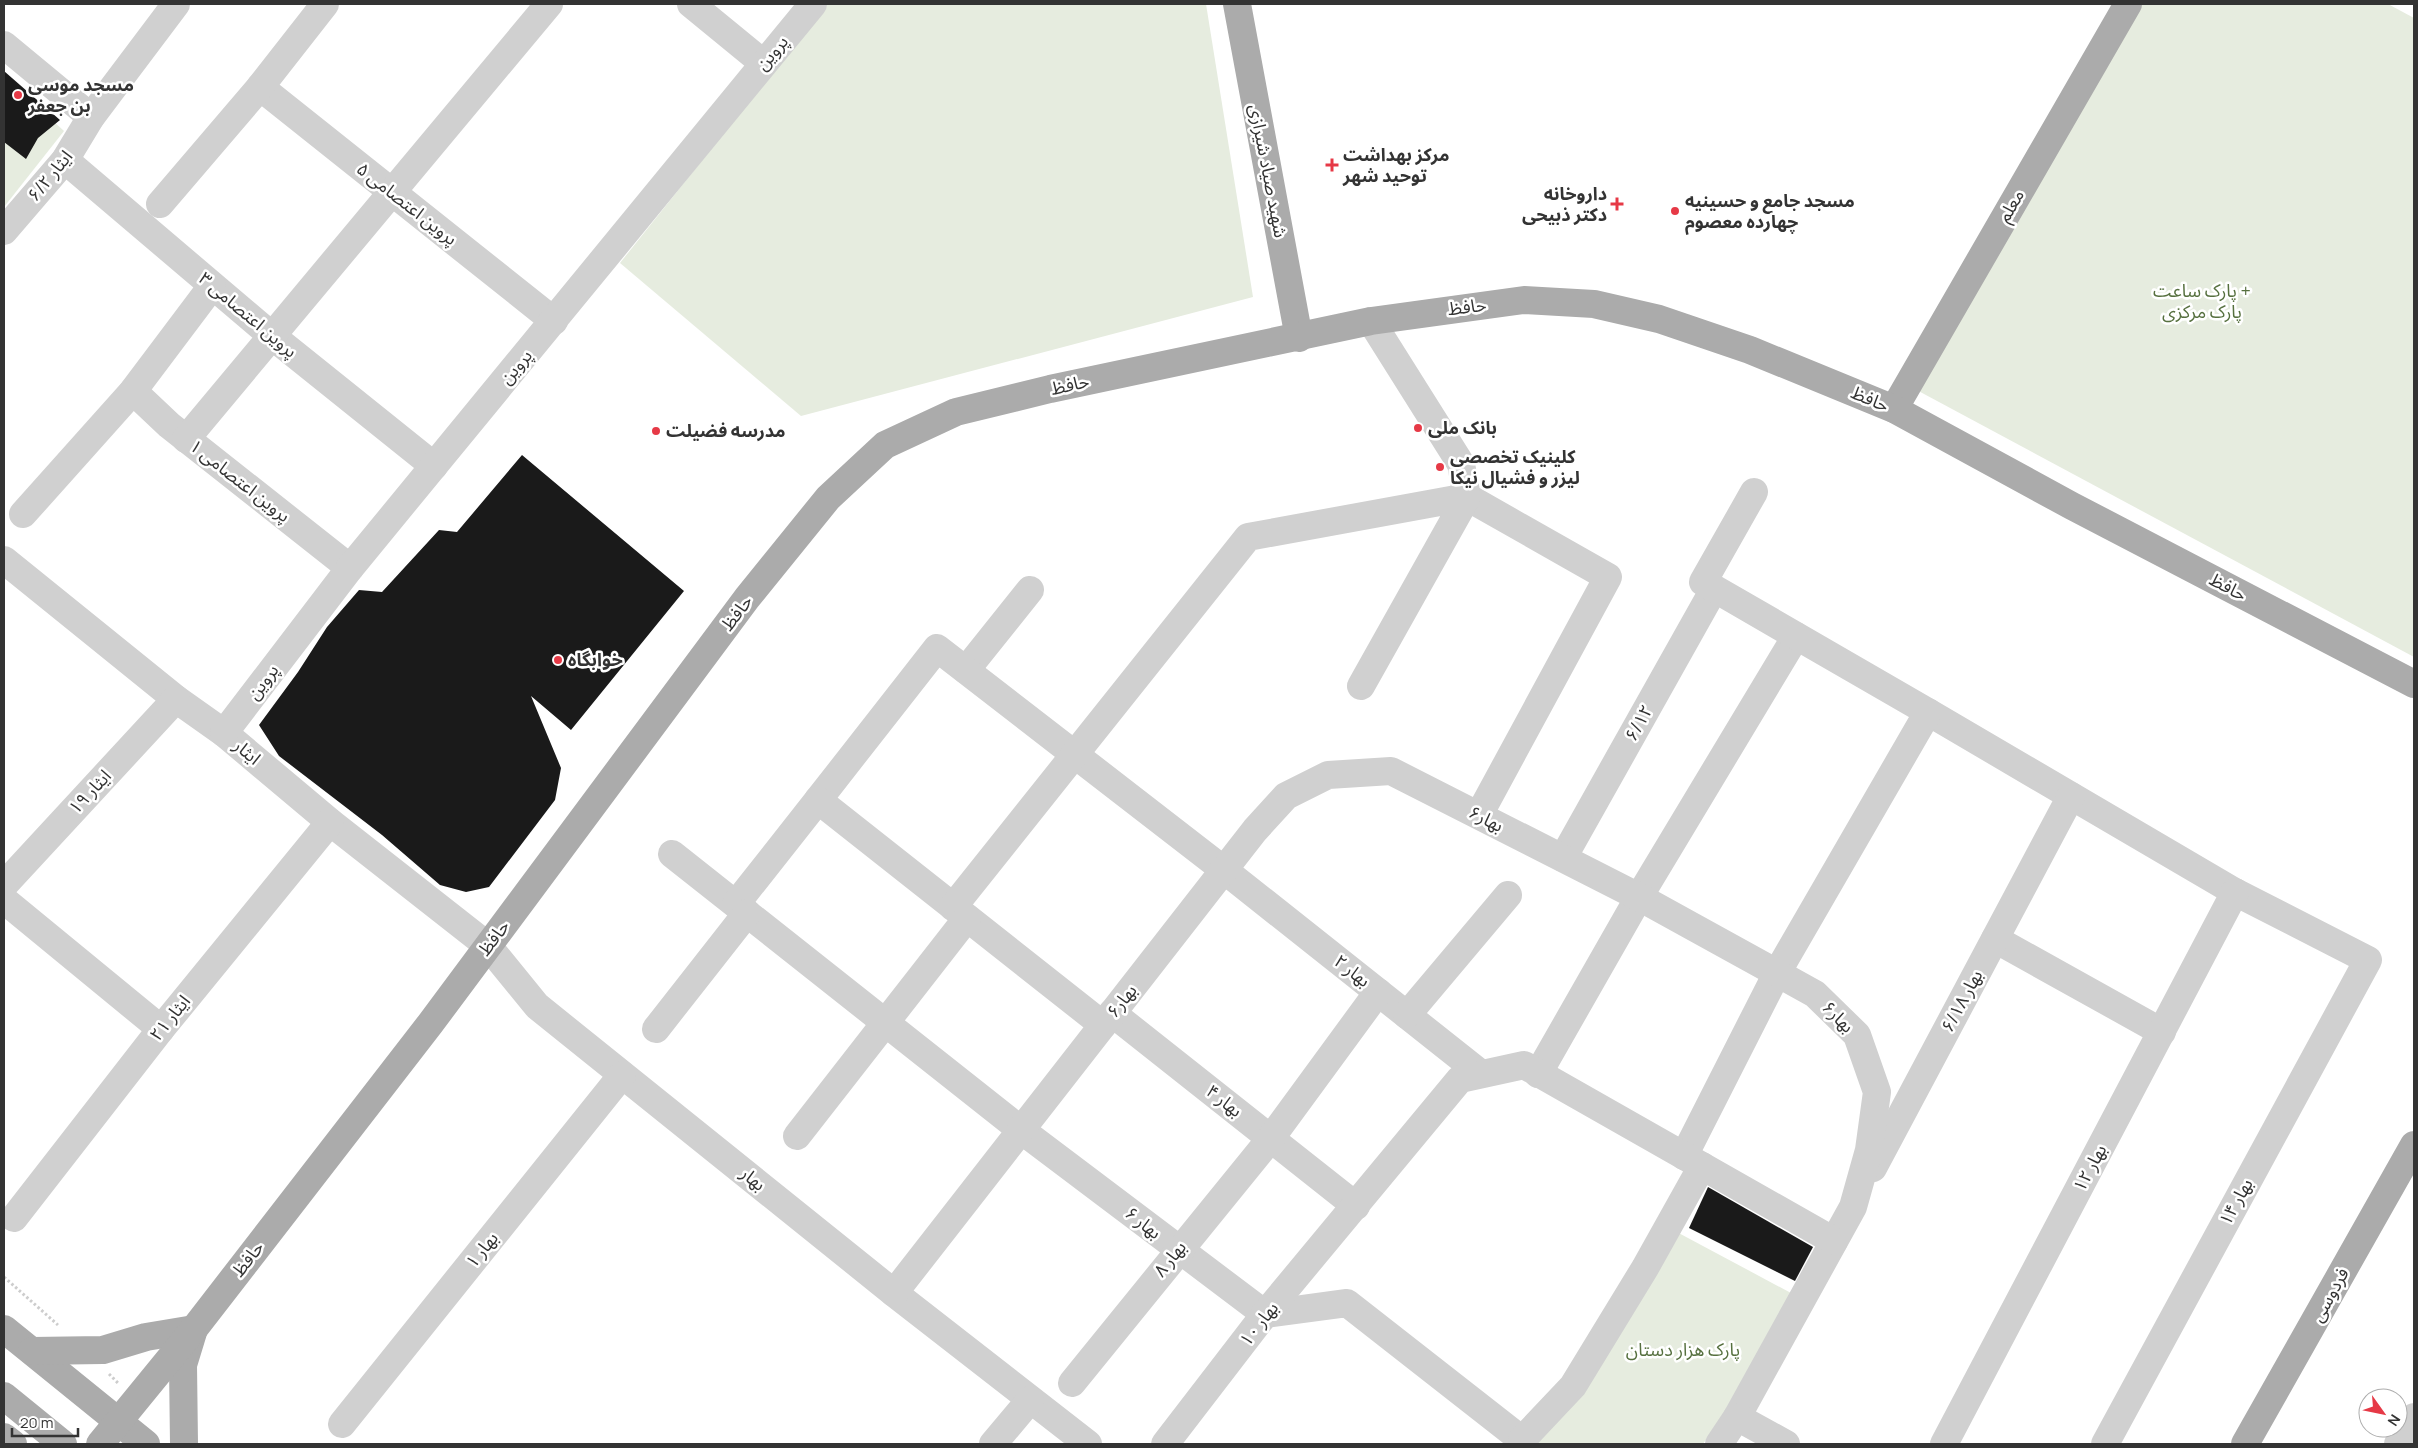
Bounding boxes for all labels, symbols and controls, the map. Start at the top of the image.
street label: پروین [749,30,793,75]
place label: مسجد موسی بن جعفر [27,72,134,117]
marker: مسجد موسی بن جعفر [12,89,24,101]
street label: شهید صیاد شیرازی [1244,102,1294,240]
place label: مرکز بهداشت توحید شهر [1342,142,1450,187]
street label: ایثار ۶/۲ [21,145,77,206]
street label: پروین اعتصامی ۵ [352,156,463,250]
marker: مرکز بهداشت توحید شهر [1325,158,1339,172]
place label: داروخانه دکتر ذبیحی [1522,181,1607,226]
street label: معلم [1991,185,2031,227]
place label: مسجد جامع و حسینیه چهارده معصوم [1685,188,1855,235]
marker: داروخانه دکتر ذبیحی [1611,198,1623,210]
marker: مسجد جامع و حسینیه چهارده معصوم [1669,205,1681,217]
street label: پروین اعتصامی ۳ [194,266,303,363]
park label: پارک ساعت + پارک مرکزی [2153,278,2251,323]
street label: حافظ [1446,292,1488,320]
street label: پروین [493,344,537,389]
street label: حافظ [1048,368,1091,400]
street label: حافظ [1848,379,1893,417]
place label: بانک ملی [1428,415,1497,439]
place label: مدرسه فضیلت [666,418,786,442]
marker: بانک ملی [1412,422,1424,434]
marker: مدرسه فضیلت [650,425,662,437]
street label: پروین اعتصامی ۱ [185,433,296,527]
place label: کلینیک تخصصی لیزر و فشیال نیکا [1450,444,1580,489]
marker: کلینیک تخصصی لیزر و فشیال نیکا [1434,461,1446,473]
street label: حافظ [2206,566,2251,606]
street label: حافظ [715,590,757,635]
place label: خوابگاه [568,647,623,671]
marker: خوابگاه [552,654,564,666]
street label: پروین [241,659,284,704]
street label: ۶/۱۲ [1618,700,1658,745]
street label: ایثار [228,732,266,770]
street label: ایثار ۱۹ [63,764,116,819]
street label: بهار۶ [1465,799,1508,837]
street label: حافظ [472,915,514,960]
street label: بهار ۲ [1330,949,1376,992]
street label: بهار ۶/۱۸ [1935,965,1988,1036]
street label: بهار۶ [1101,979,1142,1022]
street label: ایثار ۲۱ [143,989,195,1045]
street label: بهار۶ [1817,995,1860,1038]
street label: بهار ۴ [1202,1079,1248,1122]
street label: بهار ۱۲ [2067,1140,2111,1195]
street label: بهار [735,1160,771,1196]
street label: بهار ۱۴ [2213,1174,2258,1229]
street label: بهار ۶ [1121,1201,1167,1244]
street label: بهار ۱ [459,1226,503,1272]
street label: بهار ۸ [1147,1235,1191,1281]
street label: حافظ [226,1236,269,1281]
street label: فردوسی [2304,1263,2354,1326]
street label: بهار ۱۰ [1233,1296,1283,1350]
park label: پارک هزار دستان [1626,1337,1740,1361]
north arrow [2358,1388,2408,1438]
scale bar [12,1406,79,1438]
text: N [2384,1411,2405,1430]
text: 20 m [20,1412,53,1433]

